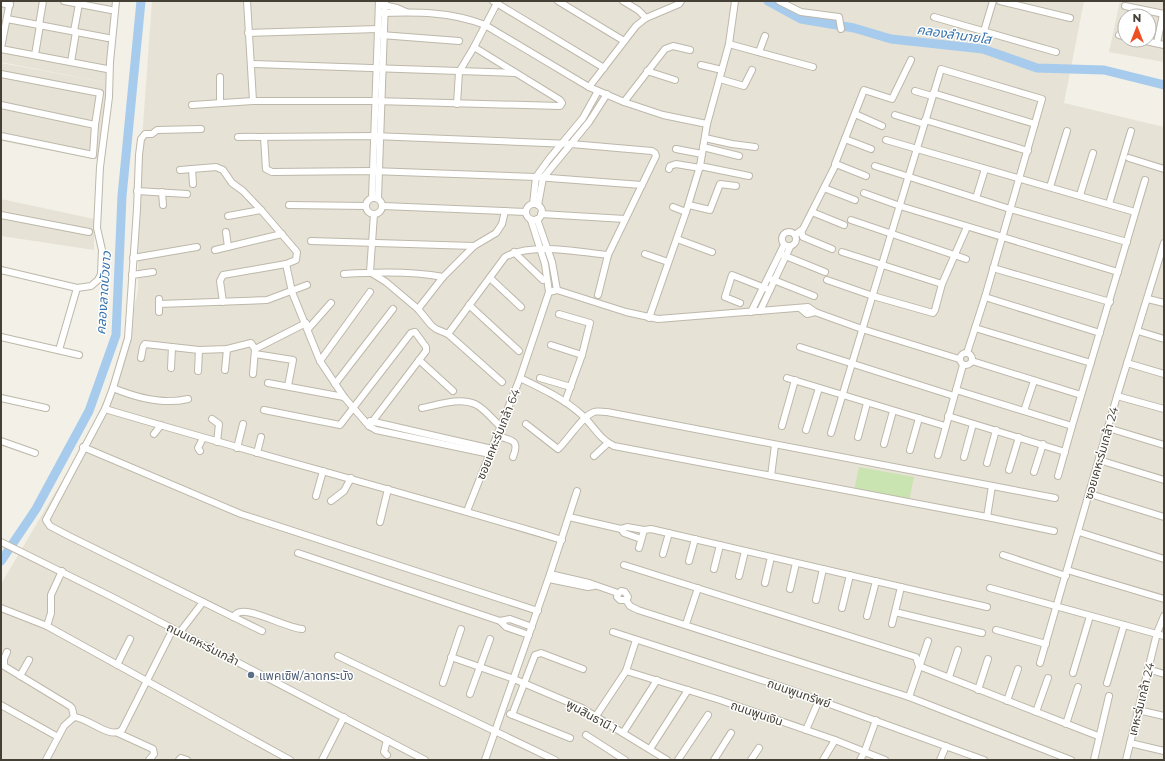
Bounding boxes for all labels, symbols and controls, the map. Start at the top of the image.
north arrow [1117,8,1157,48]
text: N [1133,11,1141,25]
water label: คลองลำนายโส [916,21,994,47]
water label: คลองลาดบัวขาว [92,250,114,335]
street label: ซอยเคหะร่มเกล้า 64 [473,386,523,482]
street label: ซอยเคหะร่มเกล้า 24 [1081,405,1121,501]
street label: ถนนเคหะร่มเกล้า [164,619,242,669]
street label: เคหะร่มเกล้า 24 [1125,661,1157,737]
place label: แพคเซิฟ/ลาดกระบัง [259,668,354,683]
marker: แพคเซิฟ/ลาดกระบัง [246,670,256,680]
street label: ถนนพูนทรัพย์ [765,675,833,711]
street label: พูนสินธานี 1 [564,696,620,736]
street label: ถนนพูนเงิน [729,697,785,729]

